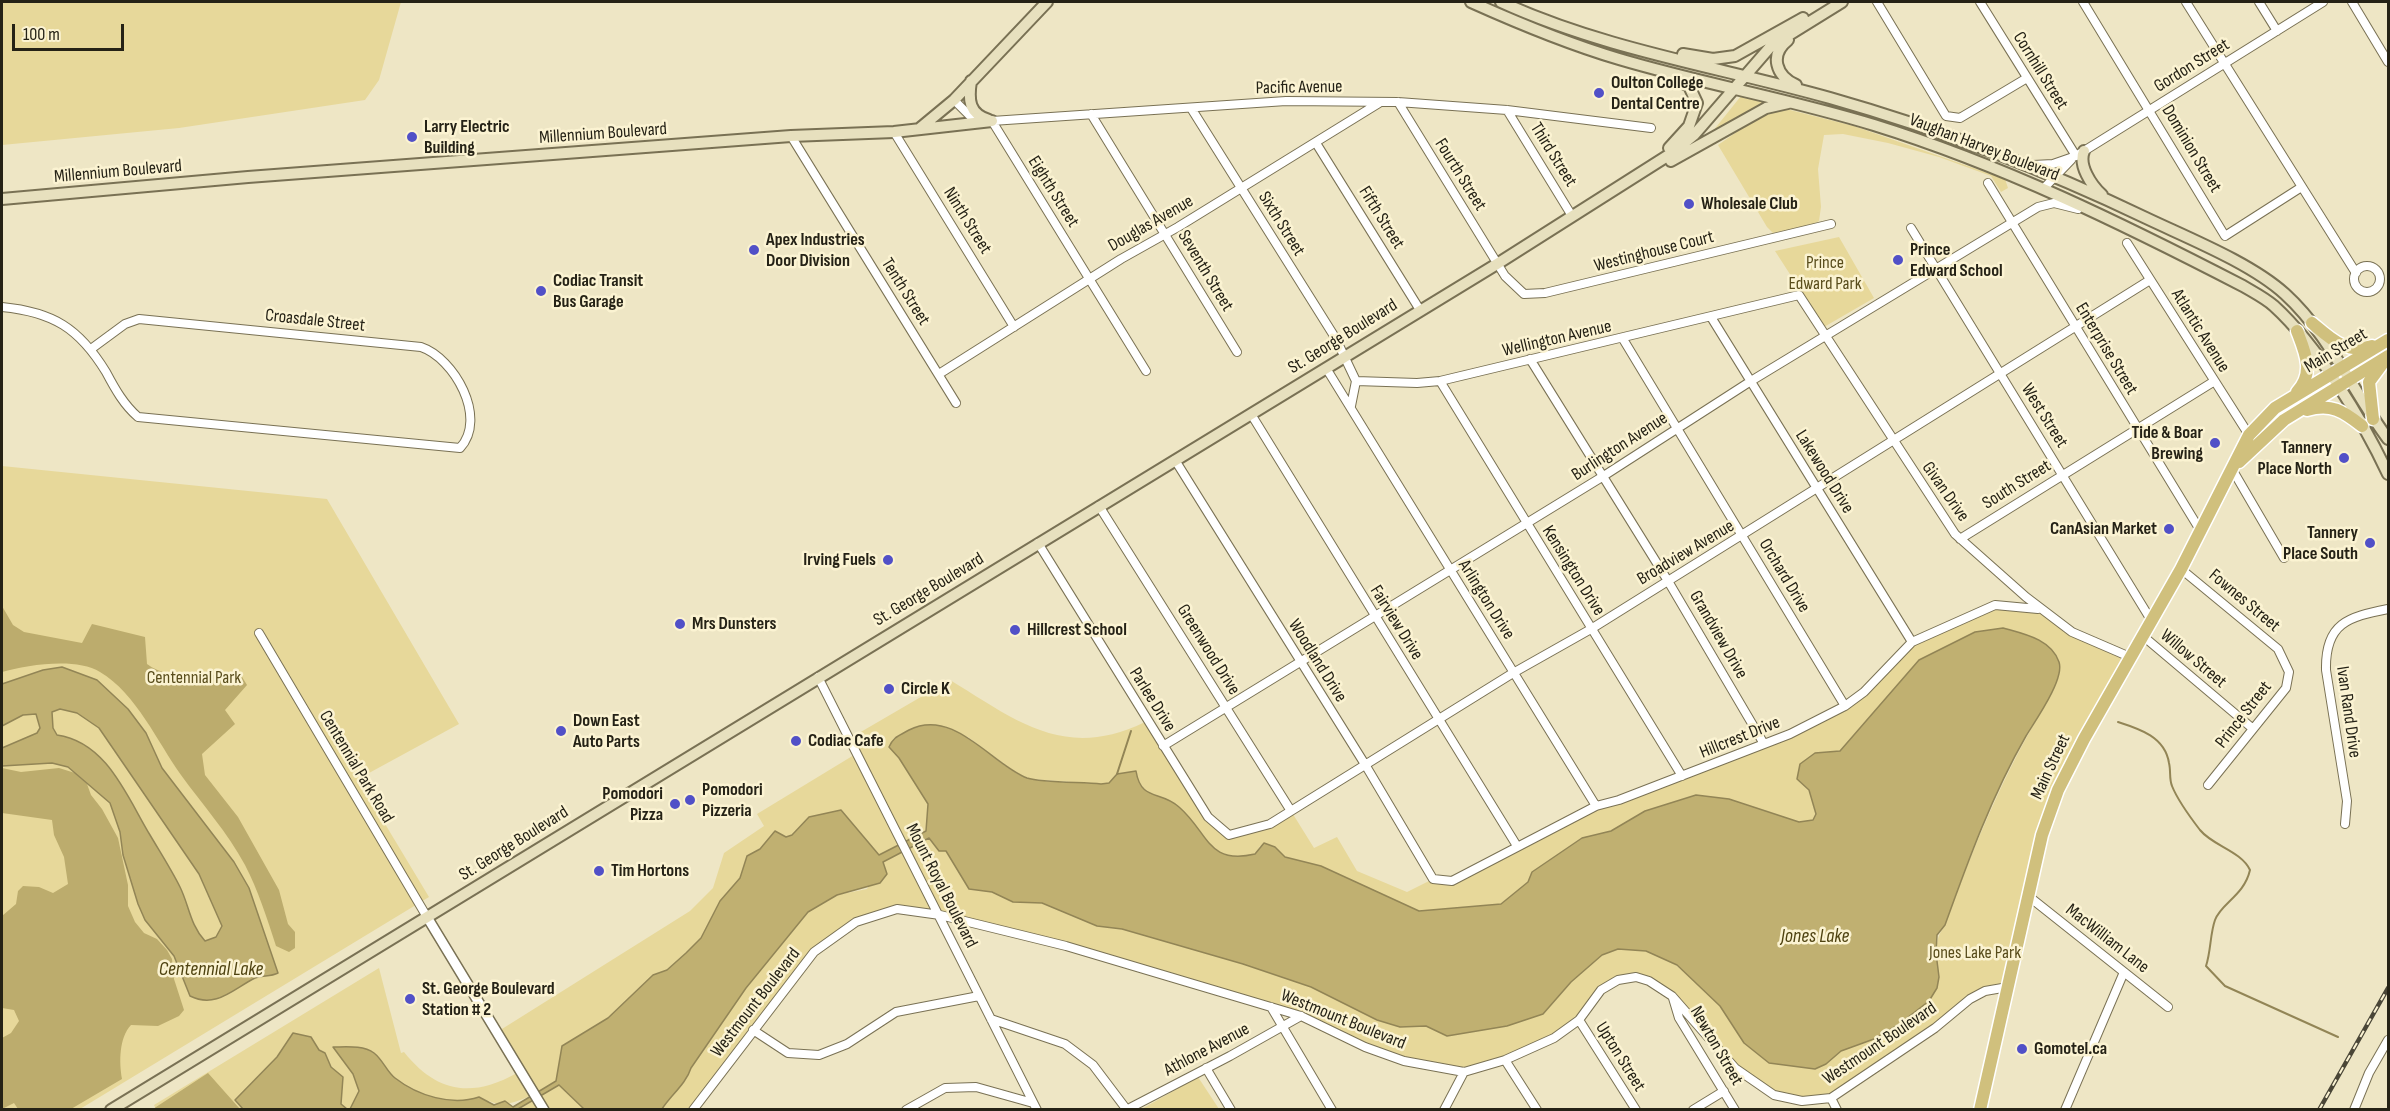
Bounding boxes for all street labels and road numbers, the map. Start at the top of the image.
street label: Cornhill Street [2008,28,2072,114]
street label: Gordon Street [2150,34,2234,98]
street label: Pacific Avenue [1255,76,1343,100]
street label: Dominion Street [2156,101,2226,197]
street label: Vaughan Harvey Boulevard [1906,109,2062,187]
street label: Millennium Boulevard [538,119,668,149]
street label: Third Street [1525,119,1581,191]
street label: Fourth Street [1429,135,1491,215]
street label: Eighth Street [1023,152,1083,232]
street label: Millennium Boulevard [53,156,183,188]
street label: Fifth Street [1353,183,1409,253]
street label: Ninth Street [938,184,996,258]
street label: Sixth Street [1253,188,1309,260]
street label: Douglas Avenue [1105,191,1197,257]
street label: Seventh Street [1172,227,1238,315]
street label: Westinghouse Court [1592,227,1716,277]
street label: Tenth Street [876,254,934,330]
street label: Atlantic Avenue [2166,285,2234,377]
street label: St. George Boulevard [1284,295,1402,379]
street label: Enterprise Street [2070,299,2142,399]
street label: Croasdale Street [264,305,366,337]
street label: Wellington Avenue [1500,316,1614,362]
street label: Main Street [2301,324,2371,378]
street label: West Street [2016,380,2072,452]
street label: Burlington Avenue [1568,408,1672,486]
street label: Lakewood Drive [1790,426,1858,518]
street label: South Street [1979,456,2055,514]
street label: Givan Drive [1917,458,1973,526]
street label: Broadview Avenue [1634,516,1738,590]
street label: Kensington Drive [1537,522,1609,620]
street label: Orchard Drive [1754,535,1814,617]
street label: St. George Boulevard [870,549,988,631]
street label: Arlington Drive [1453,556,1519,644]
street label: Fownes Street [2204,565,2284,637]
street label: Fairview Drive [1365,582,1427,664]
street label: Grandview Drive [1684,587,1752,683]
street label: Greenwood Drive [1172,601,1244,699]
street label: Woodland Drive [1283,616,1351,706]
street label: Willow Street [2155,625,2231,693]
street label: Parlee Drive [1124,664,1180,736]
street label: Ivan Rand Drive [2331,665,2365,759]
street label: Prince Street [2211,677,2277,753]
street label: Centennial Park Road [314,707,398,827]
street label: Hillcrest Drive [1697,712,1783,764]
street label: Main Street [2027,731,2075,803]
street label: St. George Boulevard [455,802,573,886]
street label: Mount Royal Boulevard [900,820,982,952]
street label: MacWilliam Lane [2061,900,2153,978]
street label: Westmount Boulevard [707,944,805,1062]
street label: Westmount Boulevard [1277,985,1409,1055]
street label: Westmount Boulevard [1819,998,1941,1090]
street label: Newton Street [1685,1003,1747,1089]
street label: Upton Street [1590,1018,1650,1096]
street label: Athlone Avenue [1161,1019,1253,1081]

